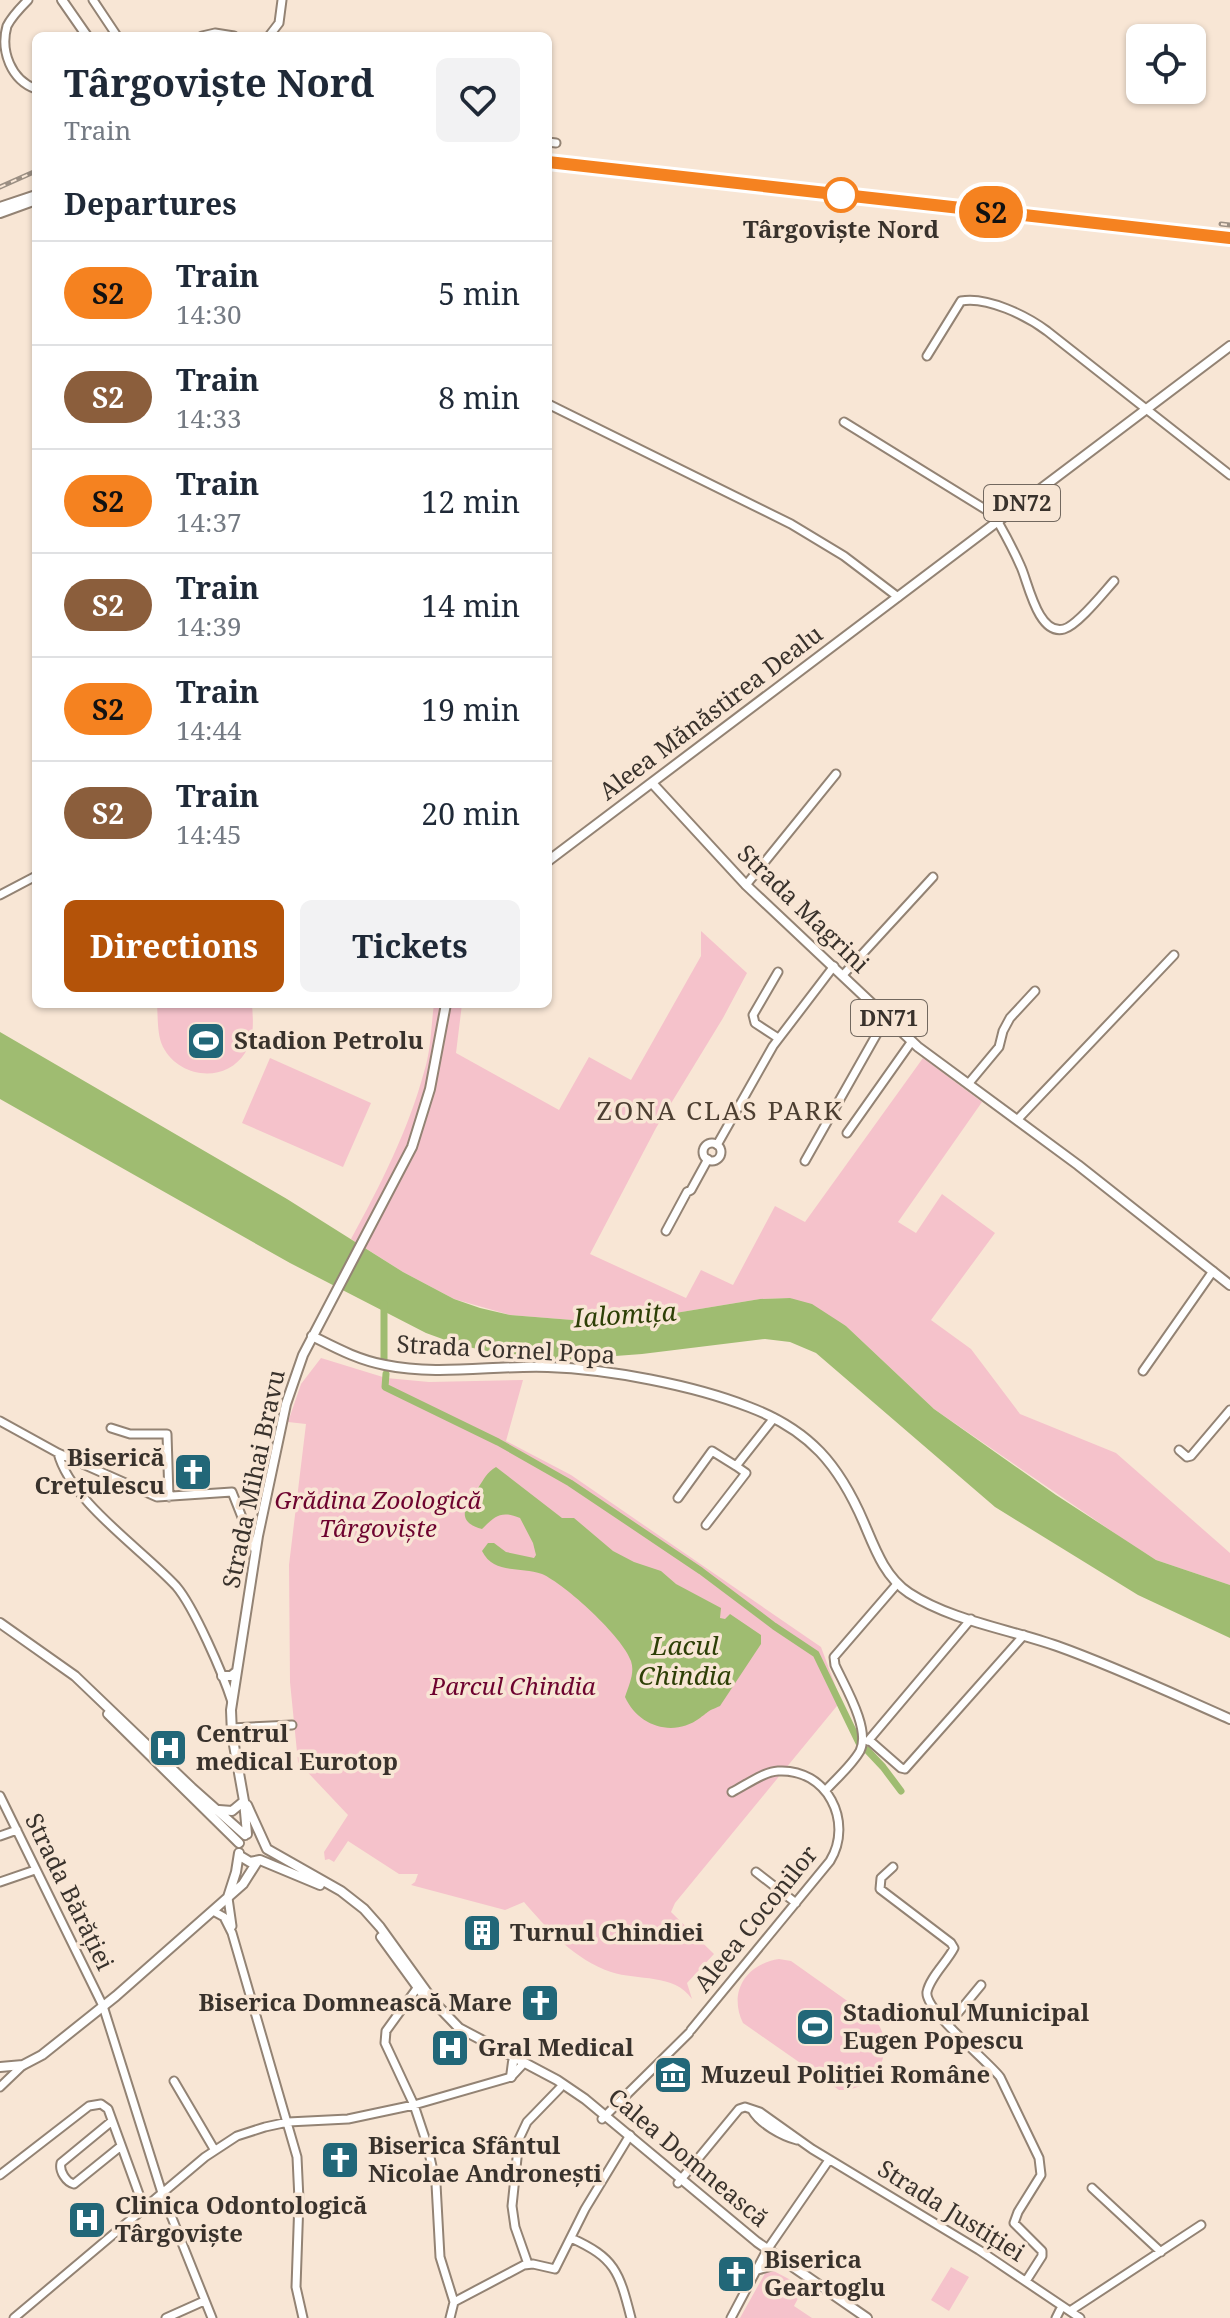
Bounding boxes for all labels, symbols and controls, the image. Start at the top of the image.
map controls [1126,24,1206,104]
button: locate [1126,24,1206,104]
text: Târgoviște Nord [64,56,374,108]
button: heart [436,58,520,142]
text: Train [64,112,131,148]
marker: Târgoviște Nord [824,178,858,212]
text: Departures [64,183,237,224]
line badge: S2 [955,186,1027,238]
text: S2 [975,193,1007,231]
place label: Târgoviște Nord [743,212,939,245]
text: Train [176,255,259,296]
text: 5 min [438,273,520,314]
text: S2 [92,274,124,312]
text: 14:30 [176,296,242,332]
text: Train [176,359,259,400]
text: 8 min [438,377,520,418]
text: S2 [92,378,124,416]
text: 14:33 [176,400,242,436]
text: Train [176,463,259,504]
text: 12 min [421,481,520,522]
text: S2 [92,482,124,520]
road number: DN72 [984,485,1060,521]
text: 14:37 [176,504,242,540]
text: Train [176,567,259,608]
text: 14 min [421,585,520,626]
text: S2 [92,586,124,624]
text: 14:39 [176,608,242,644]
street label: Aleea Mănăstirea Dealu [591,617,829,807]
text: Train [176,671,259,712]
text: 19 min [421,689,520,730]
text: S2 [92,690,124,728]
text: 14:44 [176,712,242,748]
text: Train [176,775,259,816]
text: 20 min [421,793,520,834]
text: S2 [92,794,124,832]
text: 14:45 [176,816,242,852]
street label: Strada Magrini [731,837,877,980]
button: Directions [64,900,284,992]
button: Tickets [300,900,520,992]
road number: DN71 [851,1000,927,1036]
sports icon: Stadion Petrolu [185,1020,227,1062]
place label: Stadion Petrolu [234,1023,424,1056]
district label: ZONA CLAS PARK [597,1092,844,1128]
water label: Ialomița [571,1292,678,1336]
street label: Strada Cornel Popa [396,1326,616,1371]
street label: Strada Mihai Bravu [213,1366,292,1591]
place label: Biserică Crețulescu [35,1440,165,1501]
church icon: Biserică Crețulescu [172,1451,214,1493]
park label: Grădina Zoologică Târgoviște [275,1483,482,1544]
water label: Lacul Chindia [638,1627,732,1693]
park label: Parcul Chindia [429,1669,596,1702]
place label: Centrul medical Eurotop [196,1716,398,1777]
hospital icon: Centrul medical Eurotop [147,1727,189,1769]
street label: Strada Bărăției [18,1807,123,1975]
street label: Aleea Coconilor [685,1838,824,1998]
building icon: Turnul Chindiei [461,1912,503,1954]
place label: Turnul Chindiei [510,1915,704,1948]
church icon: Biserica Domnească Mare [519,1982,561,2024]
place label: Biserica Domnească Mare [199,1985,512,2018]
place label: Stadionul Municipal Eugen Popescu [843,1995,1090,2056]
sports icon: Stadionul Municipal Eugen Popescu [794,2006,836,2048]
hospital icon: Gral Medical [429,2027,471,2069]
place label: Gral Medical [478,2030,634,2063]
museum icon: Muzeul Poliției Române [652,2054,694,2096]
place label: Muzeul Poliției Române [701,2057,990,2090]
street label: Calea Domnească [602,2080,776,2234]
place label: Biserica Sfântul Nicolae Andronești [368,2128,603,2189]
church icon: Biserica Sfântul Nicolae Andronești [319,2139,361,2181]
street label: Strada Justiției [872,2151,1032,2268]
place label: Clinica Odontologică Târgoviște [115,2188,367,2249]
hospital icon: Clinica Odontologică Târgoviște [66,2199,108,2241]
place label: Biserica Geartoglu [764,2242,886,2303]
church icon: Biserica Geartoglu [715,2253,757,2295]

